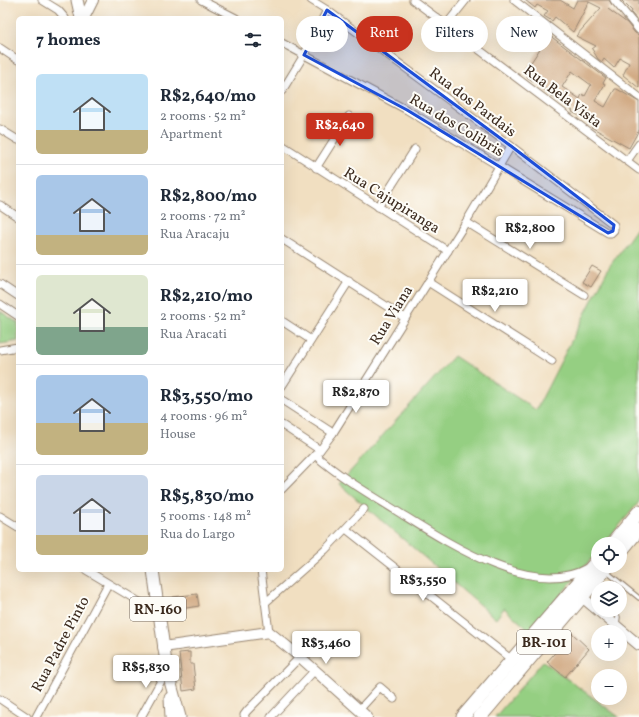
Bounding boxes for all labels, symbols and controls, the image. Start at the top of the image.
chip: Buy [296,16,348,52]
chip: Rent [356,16,413,52]
chip: Filters [421,16,488,52]
chip: New [496,16,552,52]
text: 7 homes [36,29,101,52]
icon: filters [242,29,264,51]
street label: Rua Bela Vista [518,61,606,134]
street label: Rua dos Pardais [424,63,520,143]
text: R$2,640/mo [160,85,256,108]
icon: home [68,90,116,138]
street label: Rua dos Colibris [405,90,508,163]
text: 2 rooms · 52 m² [160,108,246,126]
pin: R$2,640 [303,113,377,147]
text: R$2,640 [315,117,365,135]
text: Apartment [160,126,223,144]
street label: Rua Cajupiranga [339,163,443,239]
text: R$2,800/mo [160,185,257,208]
icon: home [68,191,116,239]
text: 2 rooms · 72 m² [160,208,246,226]
pin: R$2,800 [493,216,567,250]
text: R$2,800 [505,220,555,238]
text: Rua Aracaju [160,226,230,244]
pin: R$2,210 [458,279,532,313]
street label: Rua Viana [366,282,419,350]
text: R$2,210 [472,283,518,301]
text: R$2,210/mo [160,285,253,308]
icon: home [68,291,116,339]
text: 2 rooms · 52 m² [160,308,246,326]
text: Rua Aracati [160,326,227,344]
pin: R$2,870 [319,380,393,414]
text: R$2,870 [332,384,380,402]
text: R$3,550/mo [160,385,253,408]
icon: home [68,391,116,439]
text: 4 rooms · 96 m² [160,408,247,426]
text: House [160,426,196,444]
text: R$5,830/mo [160,485,254,508]
icon: home [68,491,116,539]
text: 5 rooms · 148 m² [160,508,251,526]
text: Rua do Largo [160,526,235,544]
map controls [591,537,627,705]
button: locate [591,537,627,573]
pin: R$3,550 [386,568,460,602]
text: R$3,550 [399,572,447,590]
button: layers [591,581,627,617]
street label: Rua Padre Pinto [27,593,95,696]
road number: RN-160 [130,597,186,621]
button: + [591,625,627,661]
road number: BR-101 [517,630,571,654]
pin: R$3,460 [289,631,363,665]
text: R$3,460 [301,635,351,653]
pin: R$5,830 [109,655,183,689]
text: R$5,830 [122,659,170,677]
button: − [591,669,627,705]

